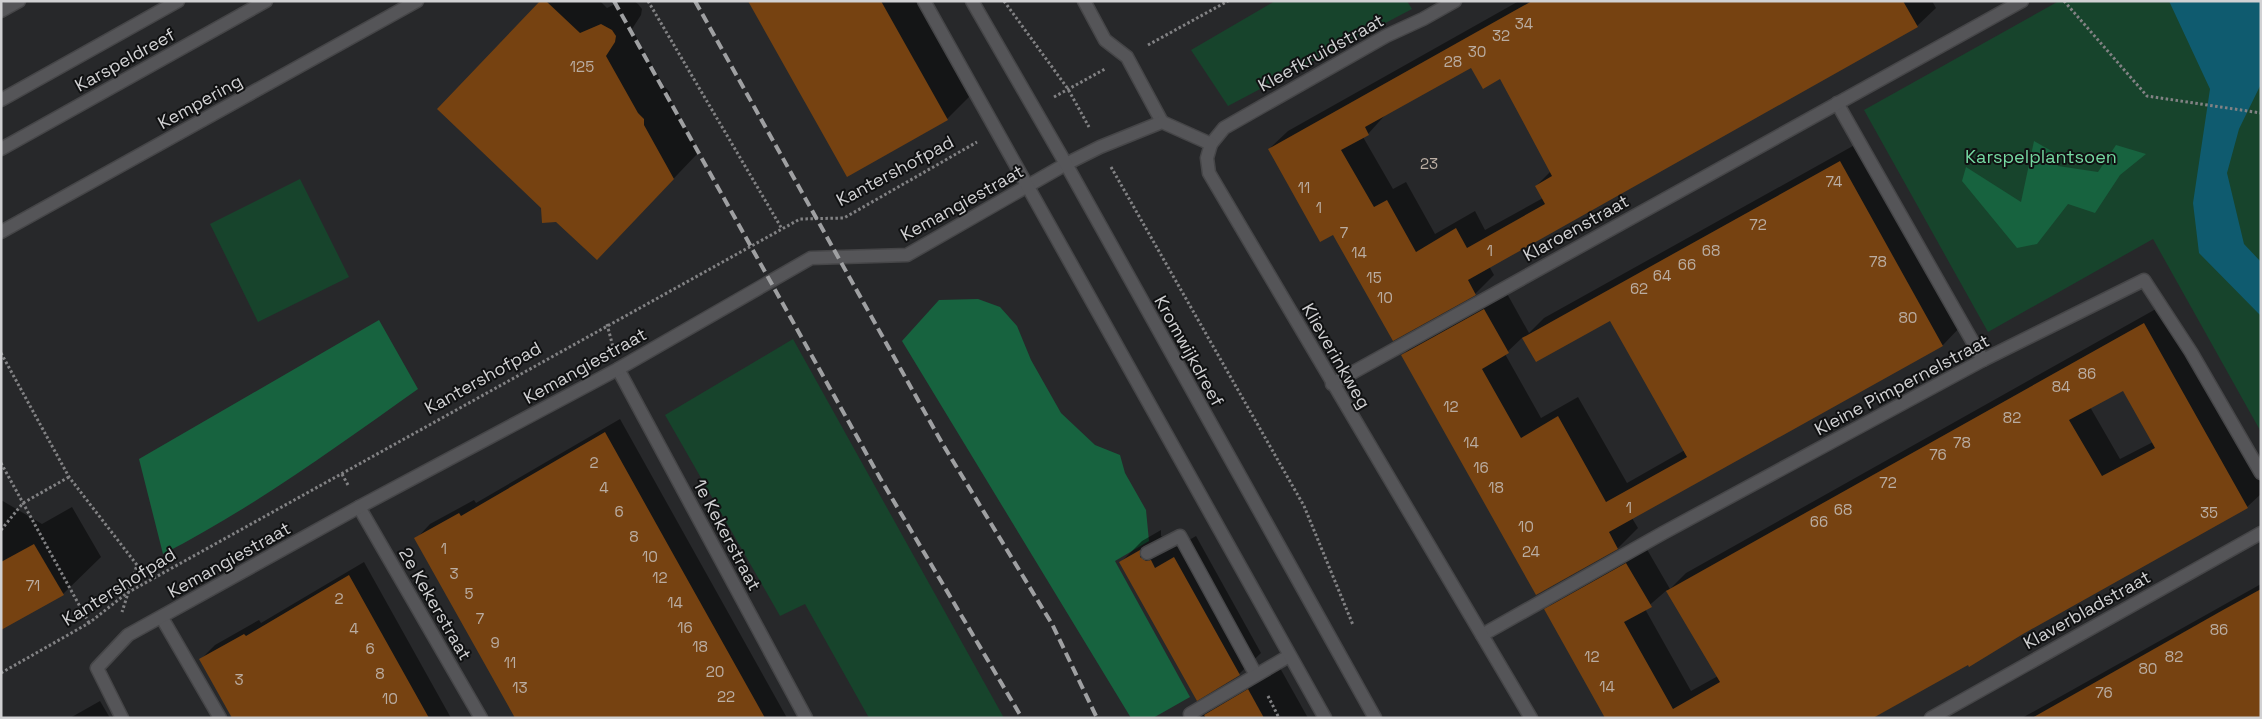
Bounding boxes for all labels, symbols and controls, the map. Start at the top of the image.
street label: Kleefkruidstraat [1254,9,1388,97]
house number: 34 [1515,14,1533,33]
street label: Karspeldreef [71,23,179,97]
house number: 32 [1492,26,1510,45]
house number: 30 [1468,42,1486,61]
house number: 28 [1444,52,1462,71]
house number: 125 [570,57,594,76]
street label: Kempering [154,69,246,134]
street label: Kantershofpad [832,130,958,211]
park label: Karspelplantsoen [1965,145,2117,168]
house number: 23 [1420,154,1438,173]
street label: Kemangiestraat [896,159,1027,246]
house number: 74 [1826,172,1842,191]
house number: 11 [1298,178,1310,197]
street label: Klaroenstraat [1519,189,1633,266]
house number: 1 [1316,198,1322,217]
house number: 72 [1749,215,1767,234]
house number: 7 [1340,223,1348,242]
house number: 1 [1487,241,1493,260]
house number: 68 [1702,241,1720,260]
house number: 14 [1351,243,1367,262]
house number: 78 [1869,252,1887,271]
house number: 66 [1678,255,1696,274]
house number: 64 [1653,266,1671,285]
house number: 15 [1366,268,1382,287]
house number: 62 [1630,279,1648,298]
house number: 10 [1377,288,1393,307]
street label: Kromwijkdreef [1149,291,1229,410]
street label: Klieverinkweg [1297,299,1376,413]
house number: 80 [1899,308,1917,327]
street label: Kemangiestraat [519,322,650,409]
street label: Kleine Pimpernelstraat [1810,329,1993,441]
street label: Kantershofpad [420,336,545,419]
house number: 86 [2078,364,2096,383]
house number: 84 [2052,377,2070,396]
house number: 12 [1443,397,1459,416]
house number: 82 [2003,408,2021,427]
house number: 14 [1463,433,1479,452]
house number: 78 [1953,433,1971,452]
house number: 76 [1929,445,1947,464]
house number: 2 [589,453,599,472]
house number: 16 [1473,458,1489,477]
house number: 72 [1879,473,1897,492]
street label: 1e Kekerstraat [688,475,766,594]
house number: 4 [599,478,609,497]
house number: 18 [1488,478,1504,497]
house number: 1 [1626,498,1632,517]
house number: 68 [1834,500,1852,519]
house number: 6 [614,502,624,521]
house number: 35 [2200,503,2218,522]
house number: 66 [1810,512,1828,531]
street label: Kemangiestraat [163,516,294,603]
house number: 10 [1518,517,1534,536]
house number: 8 [629,527,639,546]
house number: 1 [441,539,447,558]
street label: Kantershofpad [58,542,180,631]
house number: 24 [1522,542,1540,561]
street label: 2e Kekerstraat [394,543,477,664]
house number: 10 [642,547,658,566]
house number: 3 [449,564,459,583]
street label: Klaverbladstraat [2019,565,2155,654]
house number: 12 [652,568,668,587]
house number: 71 [26,576,40,595]
house number: 5 [465,584,474,603]
house number: 2 [334,589,344,608]
house number: 14 [667,593,683,612]
house number: 7 [476,609,484,628]
house number: 16 [677,618,693,637]
house number: 4 [349,619,359,638]
house number: 86 [2210,620,2228,639]
house number: 9 [490,633,500,652]
house number: 18 [692,637,708,656]
house number: 6 [365,639,375,658]
house number: 12 [1584,647,1600,666]
house number: 82 [2165,647,2183,666]
house number: 11 [504,653,516,672]
house number: 80 [2139,659,2157,678]
house number: 20 [706,662,724,681]
house number: 8 [375,664,385,683]
house number: 3 [234,670,244,689]
house number: 14 [1599,677,1615,696]
house number: 13 [512,678,528,697]
house number: 76 [2095,683,2113,702]
house number: 22 [717,687,735,706]
house number: 10 [382,689,398,708]

